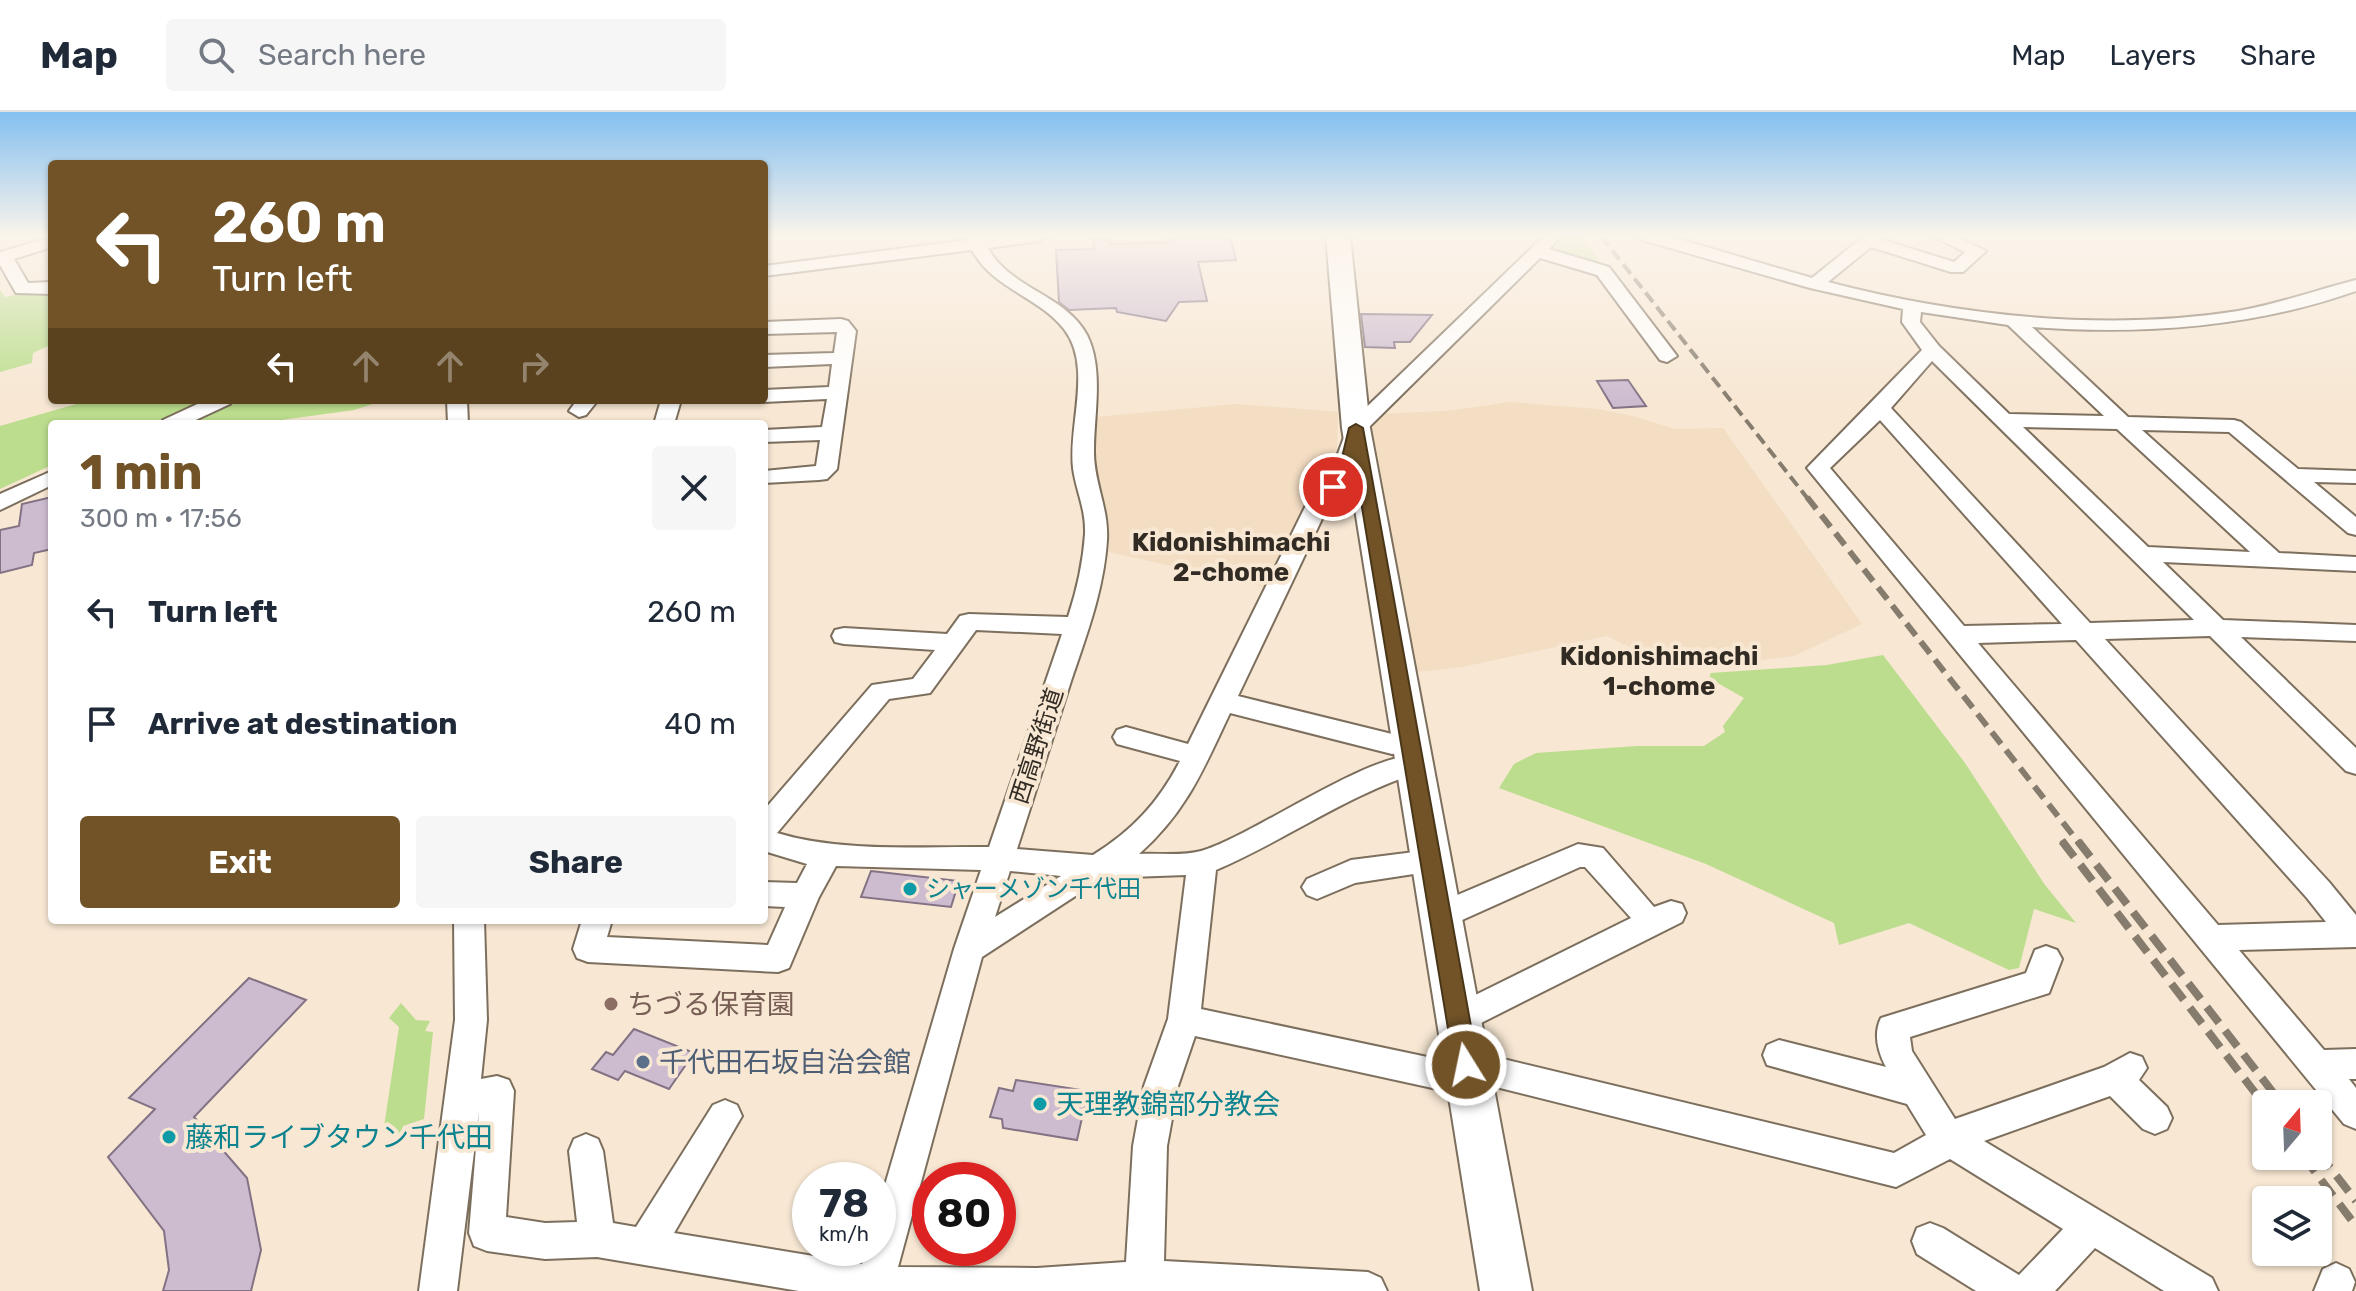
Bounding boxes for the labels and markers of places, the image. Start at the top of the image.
pin [1299,453,1367,521]
place label: シャーメゾン千代田 [926,875,1141,903]
marker: シャーメゾン千代田 [901,880,919,898]
place label: ちづる保育園 [627,988,795,1021]
marker: ちづる保育園 [602,995,620,1013]
place label: 千代田石坂自治会館 [659,1046,911,1079]
marker: 千代田石坂自治会館 [634,1053,652,1071]
place label: 天理教錦部分教会 [1056,1088,1280,1121]
marker: 天理教錦部分教会 [1031,1095,1049,1113]
place label: 藤和ライブタウン千代田 [185,1121,493,1154]
marker: 藤和ライブタウン千代田 [160,1128,178,1146]

